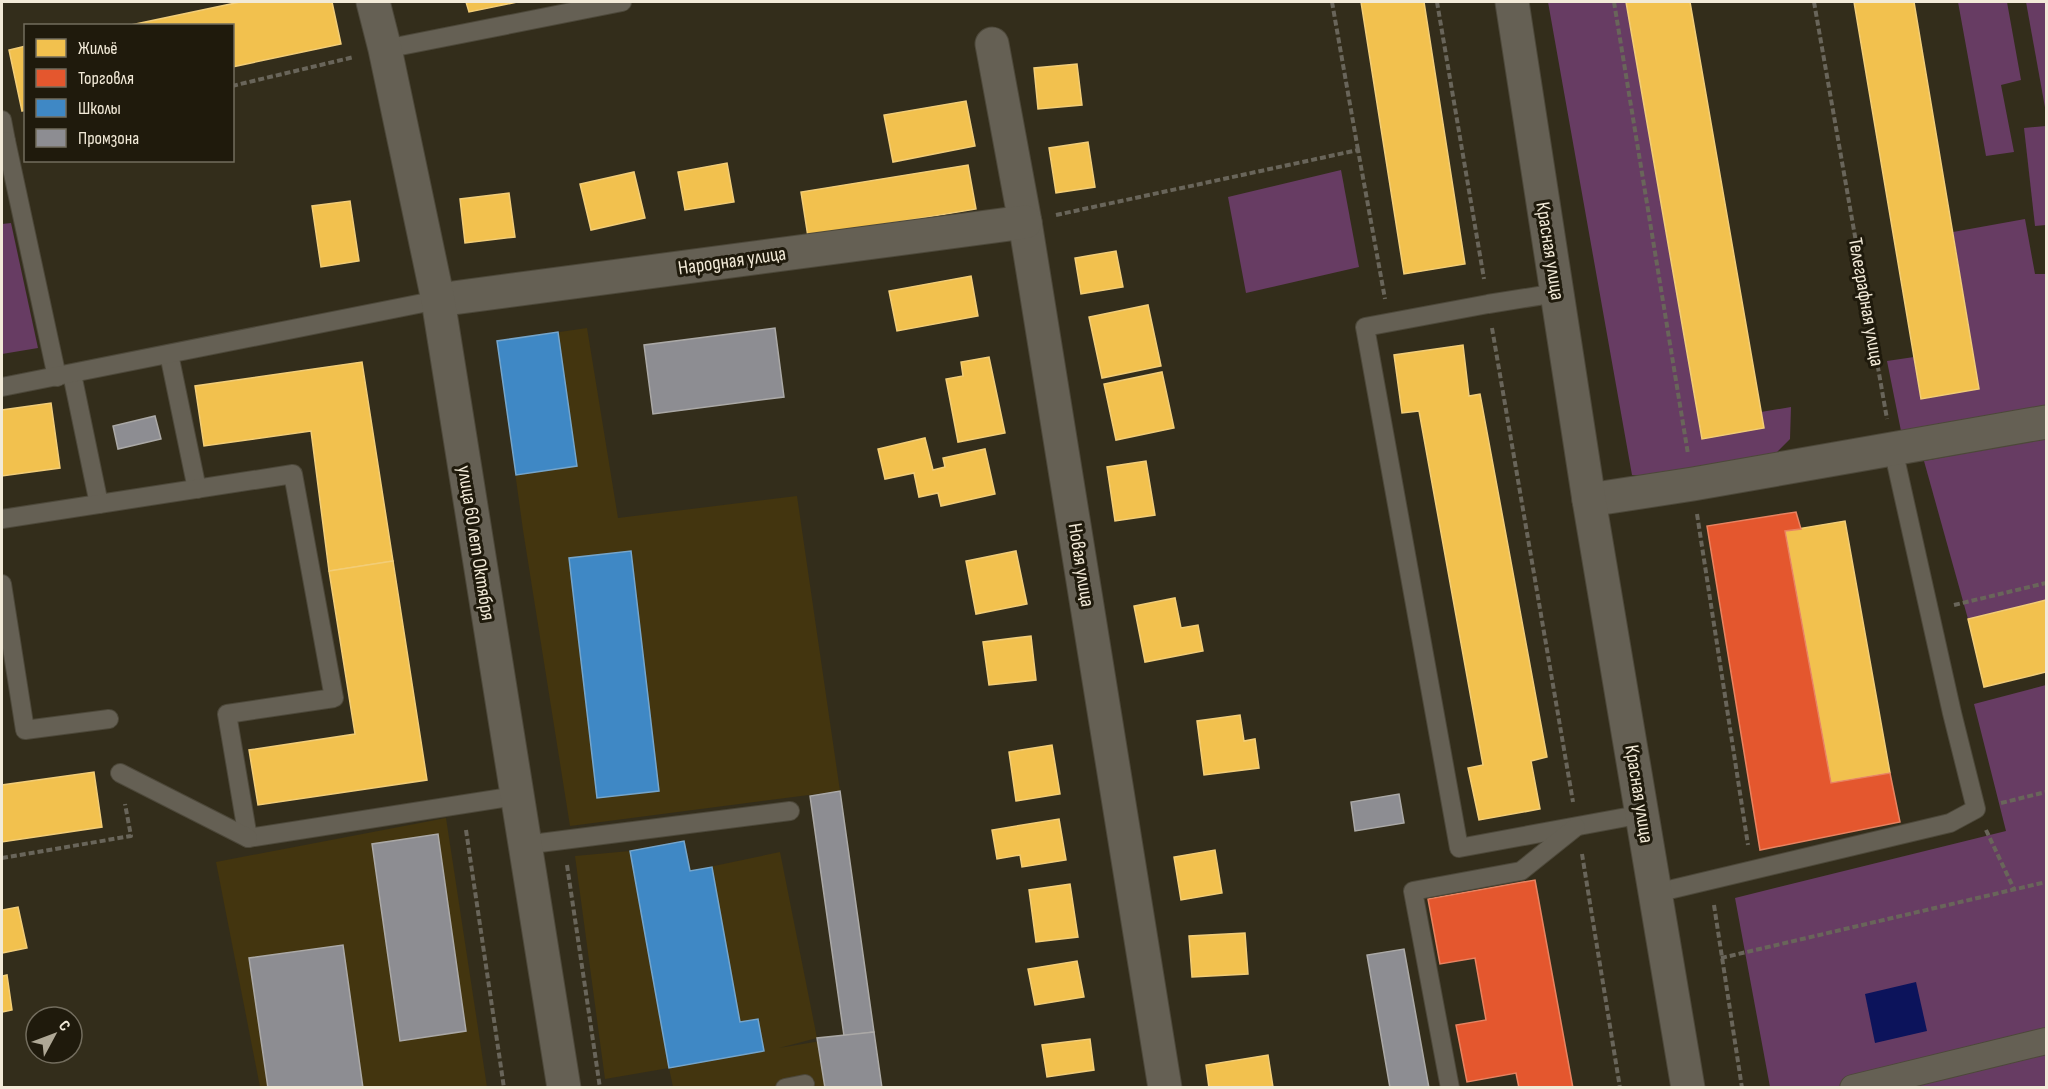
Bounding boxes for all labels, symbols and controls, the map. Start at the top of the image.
legend [24,24,234,162]
text: Жильё [78,38,118,59]
text: Торговля [78,68,134,89]
text: Школы [78,98,121,119]
text: Промзона [78,128,139,149]
street label: Красная улица [1530,200,1570,302]
street label: Телеграфная улица [1843,236,1889,368]
street label: Народная улица [676,242,788,280]
street label: улица 60 лет Октября [452,464,500,622]
street label: Новая улица [1063,521,1099,609]
street label: Красная улица [1619,743,1659,845]
north arrow [24,1005,84,1065]
text: С [54,1017,74,1035]

